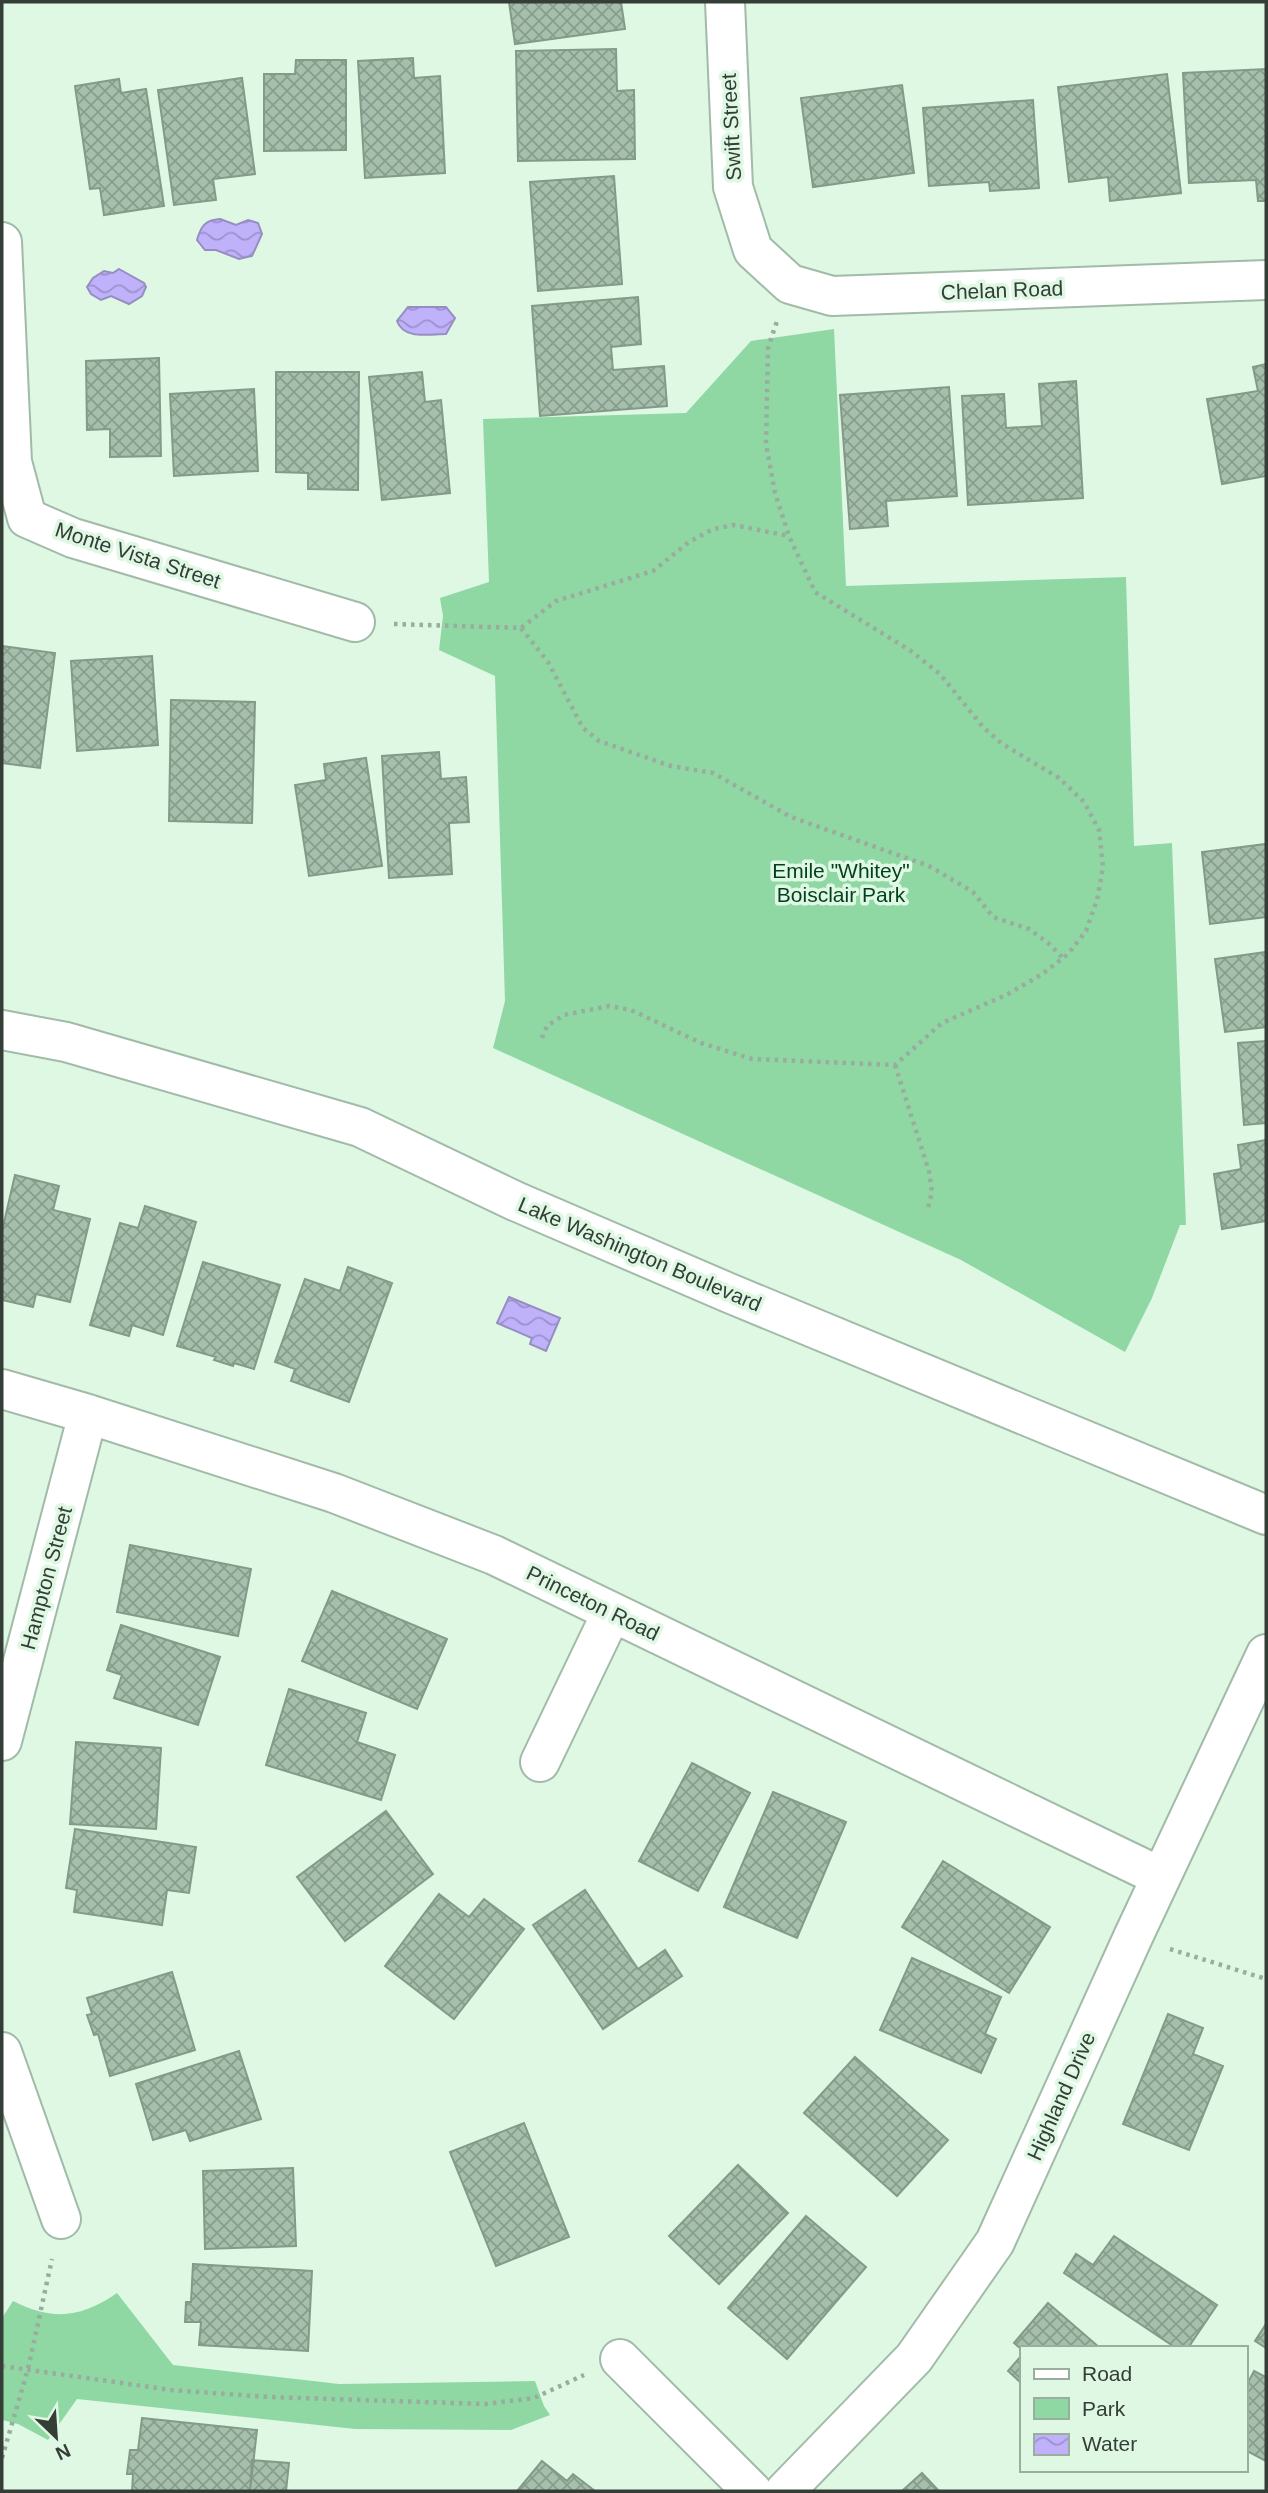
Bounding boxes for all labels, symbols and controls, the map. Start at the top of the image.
street label: Swift Street [717,73,745,181]
street label: Chelan Road [940,276,1064,304]
street label: Monte Vista Street [52,517,224,593]
park label: Emile "Whitey" Boisclair Park [772,859,910,906]
street label: Lake Washington Boulevard [515,1192,765,1316]
street label: Hampton Street [16,1504,76,1652]
street label: Princeton Road [523,1561,663,1645]
street label: Highland Drive [1022,2028,1100,2164]
legend [1020,2346,1247,2472]
text: Road [1082,2362,1132,2385]
text: Park [1082,2397,1126,2420]
north arrow [21,2402,91,2472]
text: Water [1082,2432,1137,2455]
text: N [52,2440,74,2464]

